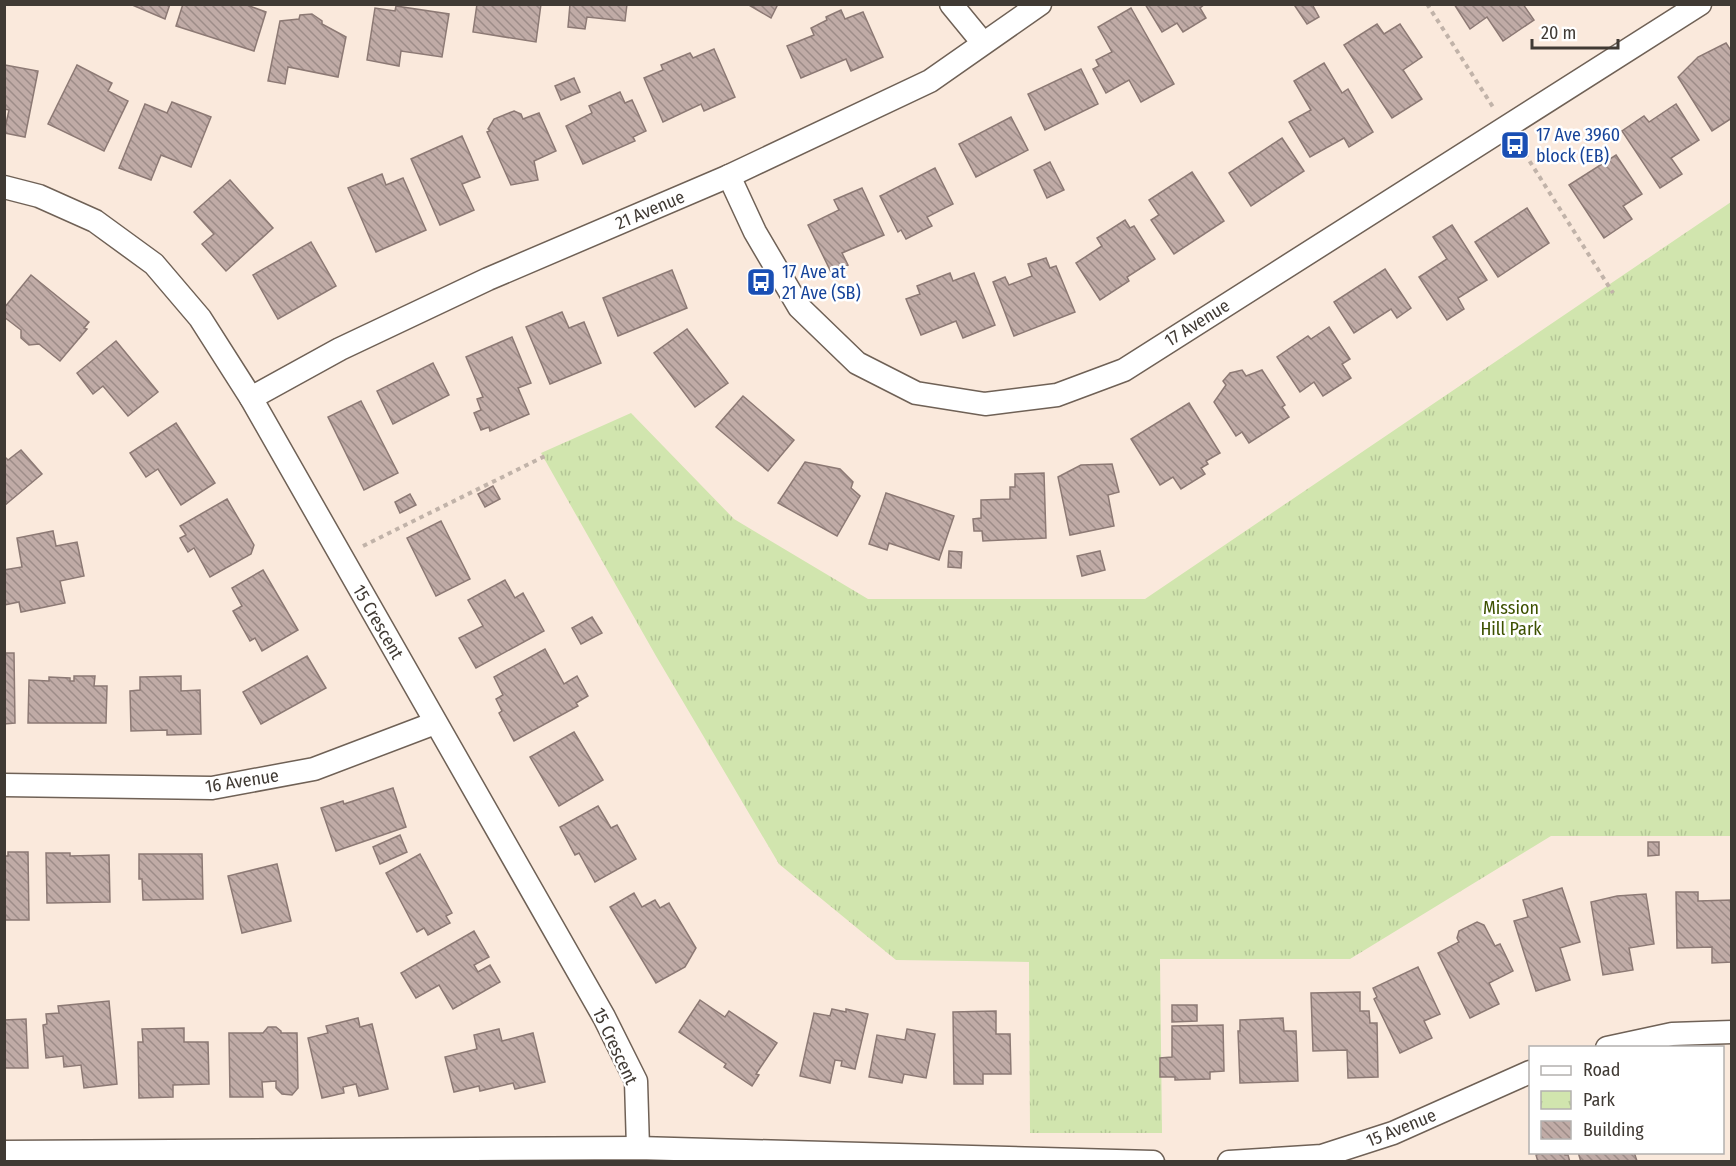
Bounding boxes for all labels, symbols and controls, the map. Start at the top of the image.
scale bar [1532,12,1618,50]
text: 20 m [1541,22,1576,44]
place label: 17 Ave 3960 block (EB) [1536,124,1620,167]
bus stop icon: 17 Ave 3960 block (EB) [1499,129,1531,161]
street label: 21 Avenue [612,186,688,234]
place label: 17 Ave at 21 Ave (SB) [782,261,861,304]
bus stop icon: 17 Ave at 21 Ave (SB) [745,266,777,298]
street label: 17 Avenue [1160,294,1234,352]
street label: 15 Crescent [348,581,408,663]
park label: Mission Hill Park [1480,597,1542,640]
street label: 16 Avenue [204,764,280,798]
street label: 15 Crescent [588,1004,642,1088]
legend [1529,1046,1724,1154]
text: Road [1583,1059,1620,1081]
text: Park [1583,1089,1616,1111]
street label: 15 Avenue [1363,1104,1439,1152]
text: Building [1583,1119,1644,1141]

